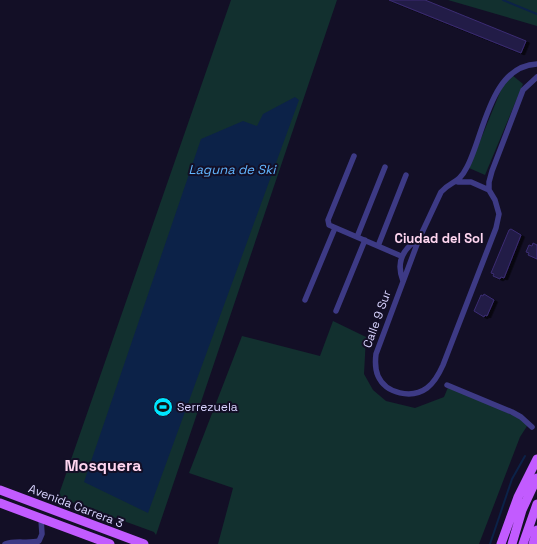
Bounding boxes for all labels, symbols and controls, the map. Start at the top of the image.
water label: Laguna de Ski [188,161,277,178]
district label: Ciudad del Sol [395,230,483,247]
street label: Calle 9 Sur [359,287,395,350]
sports icon: Serrezuela [152,396,174,418]
place label: Serrezuela [177,399,238,415]
district label: Mosquera [65,455,141,476]
street label: Avenida Carrera 3 [26,480,126,532]

